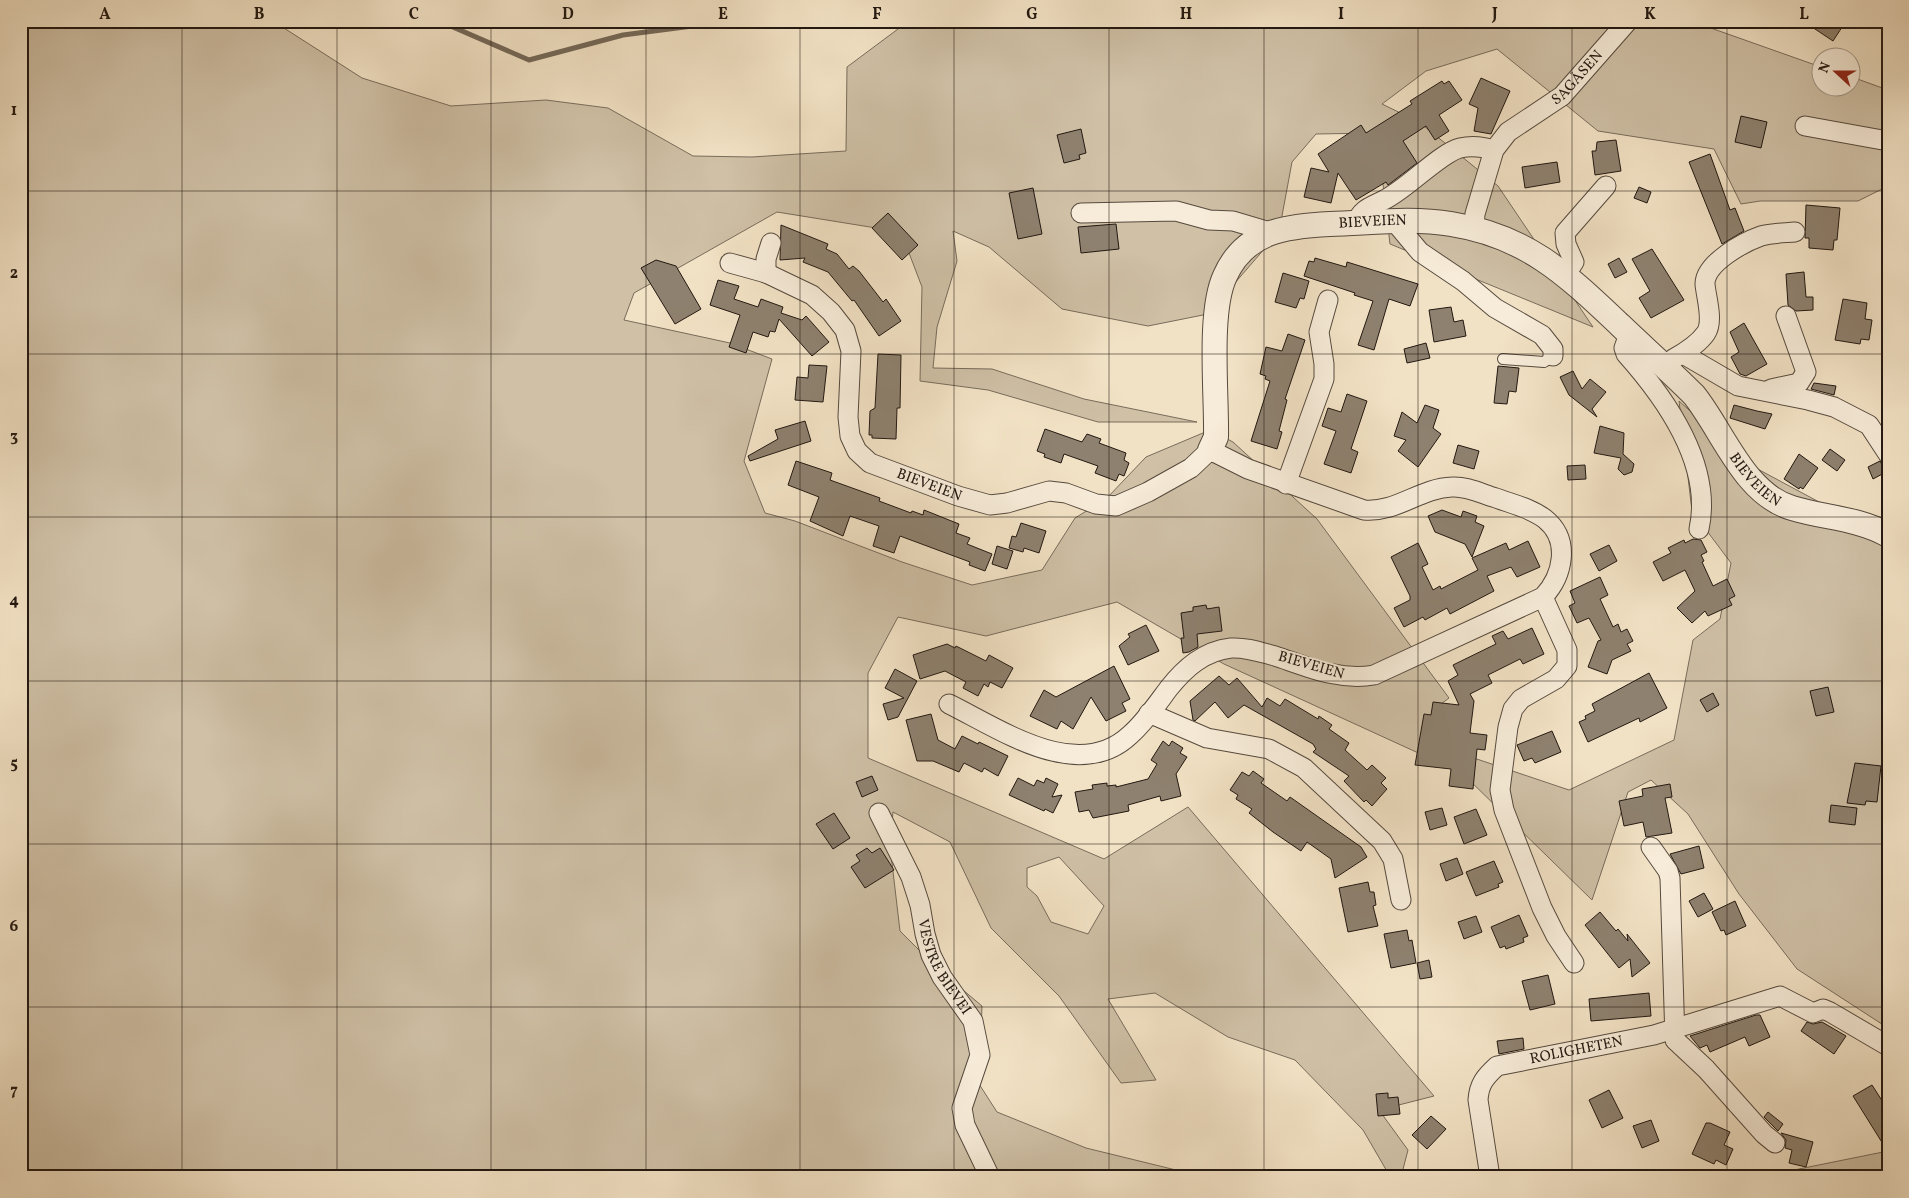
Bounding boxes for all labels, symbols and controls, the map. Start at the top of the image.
text: A [99,4,111,26]
text: B [254,4,265,26]
text: C [409,4,419,26]
text: D [562,4,574,26]
text: E [718,4,728,26]
text: F [872,4,882,26]
text: G [1026,4,1038,26]
text: H [1180,4,1192,26]
text: I [1338,4,1344,26]
text: J [1491,4,1498,26]
text: K [1644,4,1656,26]
text: L [1799,4,1809,26]
street label: SAGÅSEN [1547,46,1608,111]
north arrow [1812,48,1862,98]
text: N [1815,60,1836,76]
text: 1 [11,100,17,122]
street label: BIEVEIEN [1338,210,1407,234]
text: 2 [10,263,18,285]
text: 3 [10,426,18,448]
street label: BIEVEIEN [1724,449,1785,512]
street label: BIEVEIEN [893,463,965,507]
text: 4 [9,590,19,612]
street label: BIEVEIEN [1275,647,1347,685]
text: 5 [10,753,18,775]
text: 6 [10,916,19,938]
street label: VESTRE BIEVEI [912,917,976,1019]
street label: ROLIGHETEN [1528,1031,1625,1070]
text: 7 [10,1080,18,1102]

